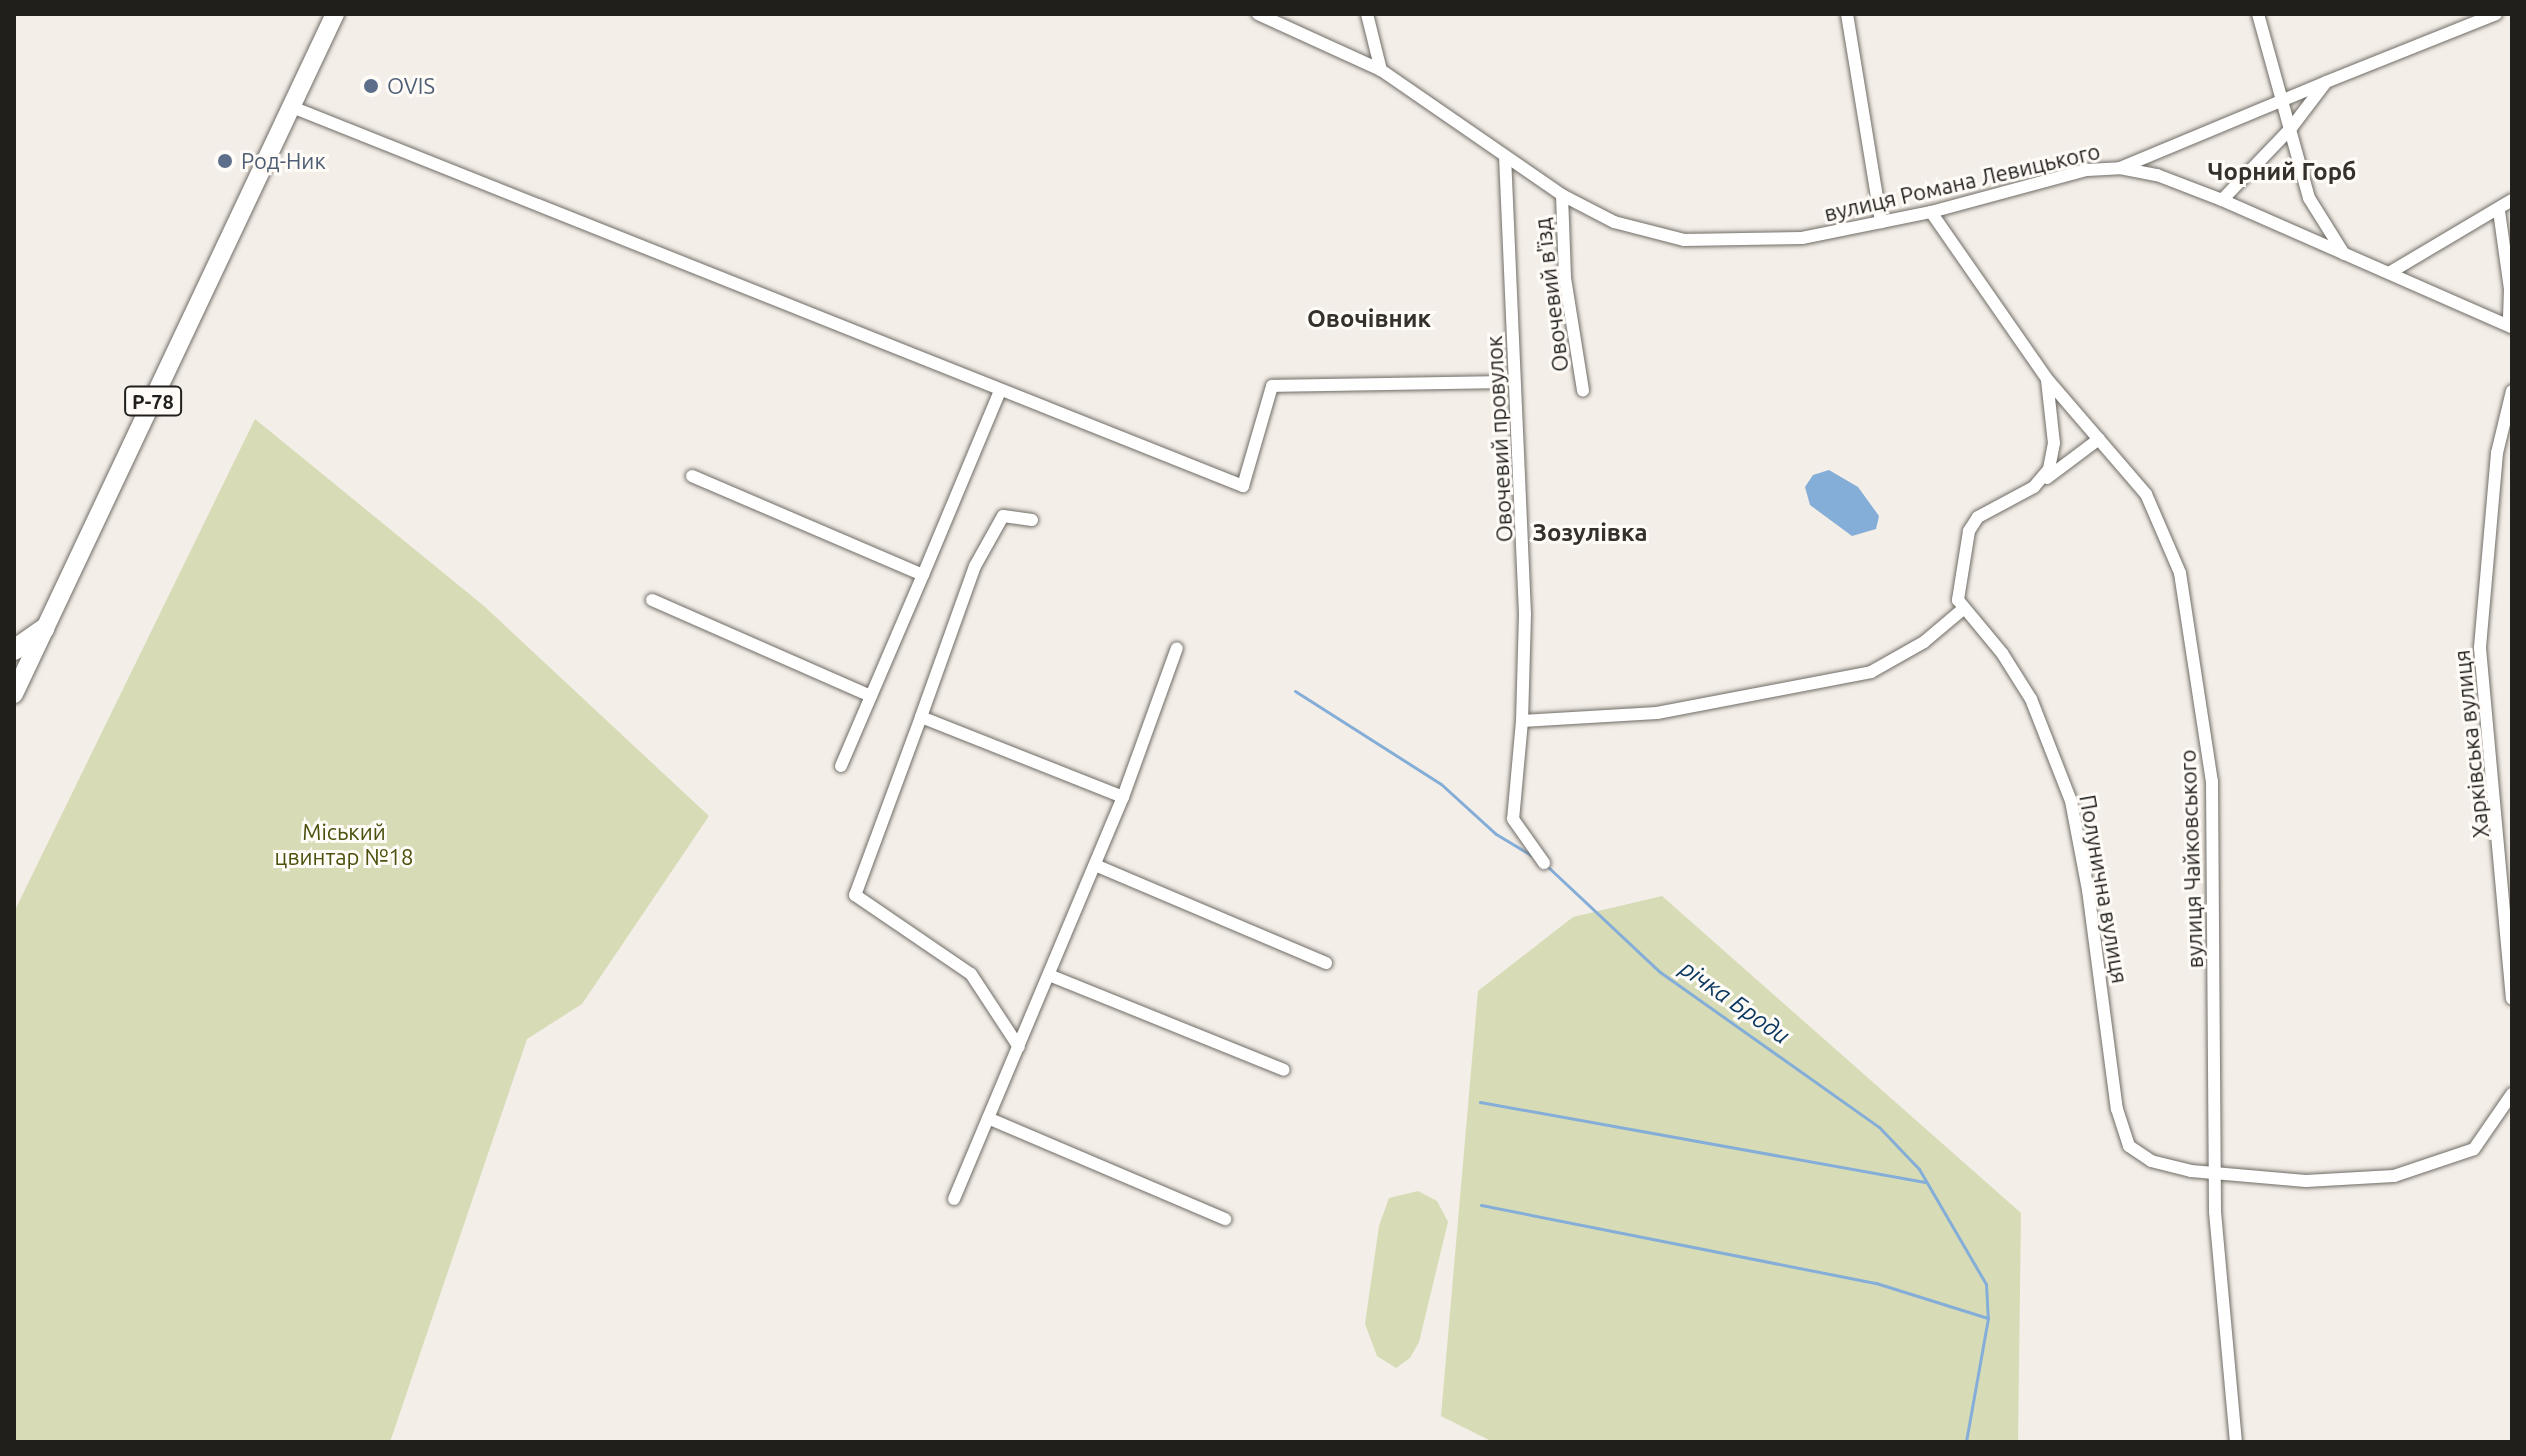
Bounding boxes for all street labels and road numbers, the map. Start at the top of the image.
street label: вулиця Романа Левицького [1821,137,2103,227]
street label: Овочевий в'їзд [1528,217,1574,373]
street label: Овочевий провулок [1480,335,1518,543]
road number: Р-78 [123,385,183,417]
street label: Харківська вулиця [2448,649,2494,839]
street label: вулиця Чайковського [2174,749,2208,969]
street label: Полунична вулиця [2074,793,2134,985]

